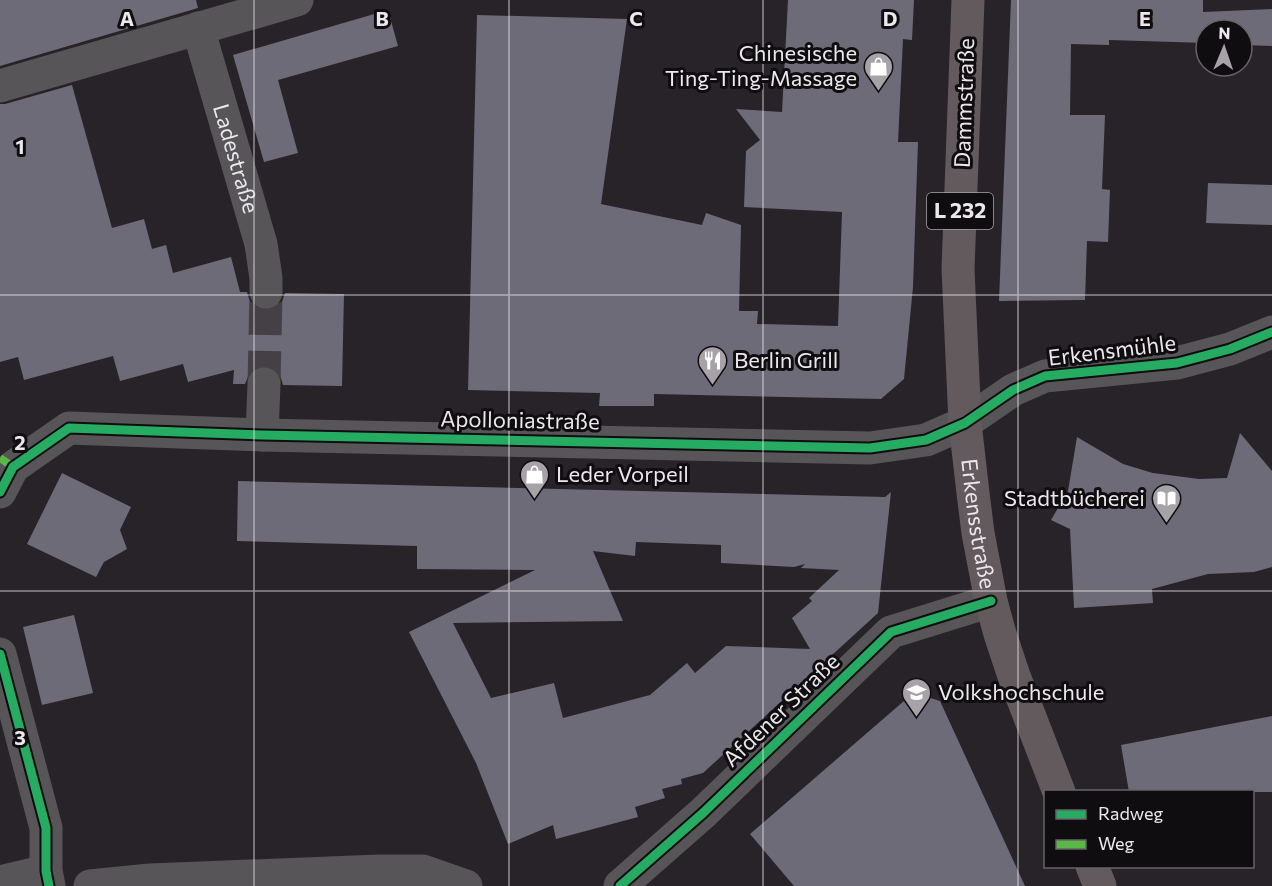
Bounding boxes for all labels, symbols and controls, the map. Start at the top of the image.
text: A [120,6,134,30]
text: B [375,6,389,30]
text: C [629,6,643,30]
text: D [883,6,897,30]
text: E [1139,6,1151,30]
north arrow [1194,18,1254,78]
text: N [1218,23,1231,42]
street label: Dammstraße [948,38,979,168]
place label: Chinesische Ting-Ting-Massage [665,39,857,91]
shop icon: Chinesische Ting-Ting-Massage [862,50,894,92]
street label: Ladestraße [208,101,265,216]
text: 1 [15,134,25,158]
road number: L 232 [927,193,993,229]
street label: Erkensmühle [1046,328,1177,371]
restaurant icon: Berlin Grill [697,344,729,386]
place label: Berlin Grill [734,346,838,373]
street label: Apolloniastraße [440,405,600,434]
text: 2 [14,430,26,454]
street label: Erkensstraße [956,457,1002,591]
shop icon: Leder Vorpeil [519,458,551,500]
place label: Leder Vorpeil [556,460,689,487]
library icon: Stadtbücherei [1150,482,1182,524]
place label: Stadtbücherei [1004,484,1145,511]
street label: Afdener Straße [717,647,844,772]
school or university icon: Volkshochschule [901,676,933,718]
place label: Volkshochschule [938,678,1104,705]
text: 3 [14,725,26,749]
legend [1044,790,1254,868]
text: Radweg [1098,802,1163,824]
text: Weg [1098,832,1135,854]

